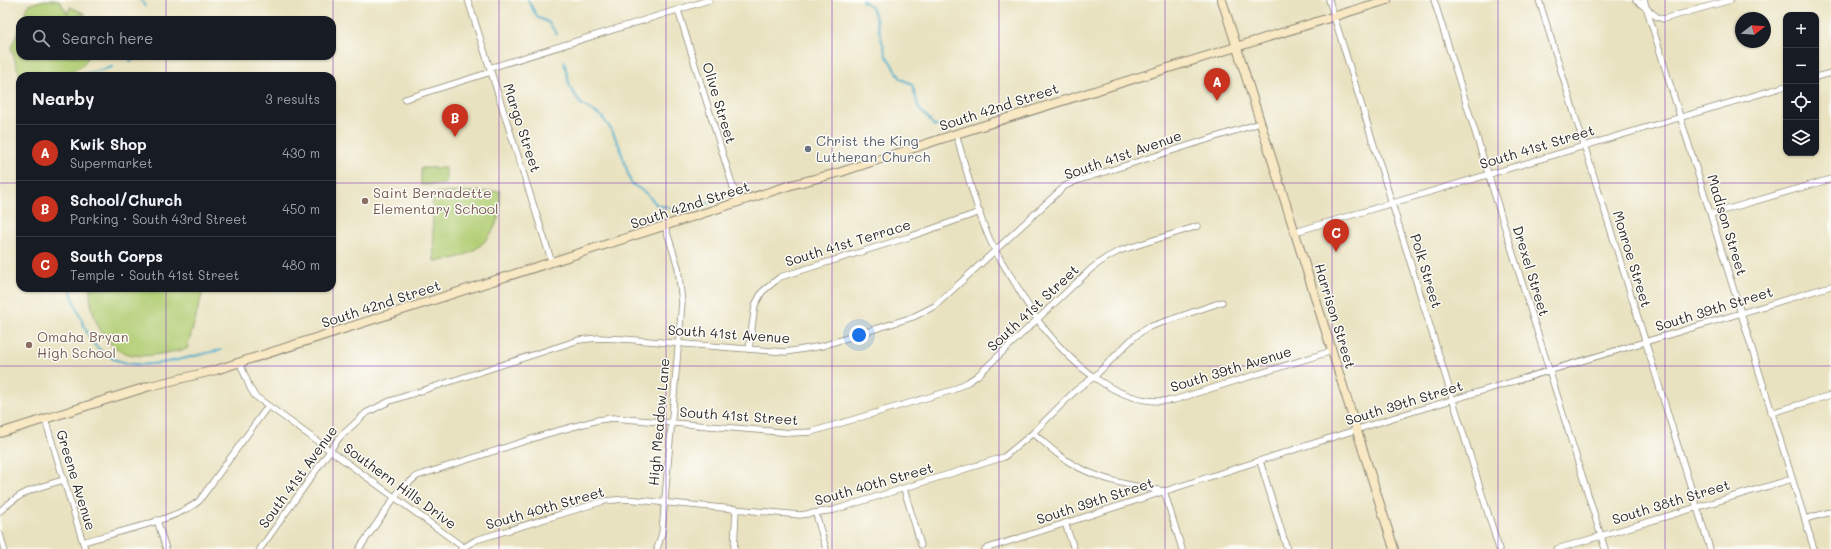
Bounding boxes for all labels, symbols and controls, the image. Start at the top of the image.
north arrow [1735,12,1771,48]
map controls [1783,12,1819,156]
button: + [1783,12,1819,48]
search box [16,16,336,60]
icon: search [30,27,52,49]
text: Search here [62,28,153,48]
button: − [1783,48,1819,84]
street label: Olive Street [698,60,741,146]
pin: A [1204,68,1230,101]
street label: South 42nd Street [937,78,1061,135]
street label: Margo Street [499,81,546,175]
button: locate [1783,84,1819,120]
text: Nearby [32,87,94,109]
text: 3 results [265,90,320,107]
pin: B [442,104,468,137]
street label: South 41st Street [1477,120,1596,173]
button: layers [1783,120,1819,156]
street label: South 41st Avenue [1062,126,1184,183]
place label: Christ the King Lutheran Church [816,131,931,166]
text: Kwik Shop [70,134,147,154]
text: A [40,144,50,161]
text: 430 m [282,144,320,161]
marker: Christ the King Lutheran Church [803,144,813,154]
text: Supermarket [70,154,153,171]
street label: Madison Street [1703,172,1752,278]
street label: South 42nd Street [628,176,752,233]
place label: Saint Bernadette Elementary School [373,183,499,218]
text: School/Church [70,190,182,210]
marker: Saint Bernadette Elementary School [360,196,370,206]
text: B [41,200,49,217]
text: 450 m [282,200,320,217]
street label: Monroe Street [1609,208,1656,310]
text: Parking · South 43rd Street [70,210,247,227]
street label: South 41st Terrace [783,214,913,271]
pin: C [1323,219,1349,252]
street label: Drexel Street [1509,223,1554,318]
street label: Polk Street [1406,231,1447,310]
text: South Corps [70,246,163,266]
text: C [40,256,50,273]
text: 480 m [282,256,320,273]
street label: South 41st Street [983,260,1083,355]
street label: Harrison Street [1310,261,1360,371]
text: Temple · South 41st Street [70,266,239,283]
street label: South 42nd Street [319,275,443,332]
street label: South 39th Street [1653,282,1775,335]
street label: South 41st Avenue [667,320,791,347]
your location [849,325,869,345]
place label: Omaha Bryan High School [37,327,129,362]
marker: Omaha Bryan High School [24,340,34,350]
street label: South 39th Avenue [1168,341,1294,396]
street label: High Meadow Lane [643,357,674,487]
street label: South 39th Street [1343,376,1465,429]
street label: South 41st Street [679,402,799,429]
street label: South 41st Avenue [254,421,341,532]
street label: Greene Avenue [52,427,101,532]
street label: Southern Hills Drive [340,438,461,533]
street label: South 40th Street [812,458,935,510]
street label: South 39th Street [1034,473,1156,528]
street label: South 38th Street [1610,475,1732,528]
street label: South 40th Street [483,482,606,534]

